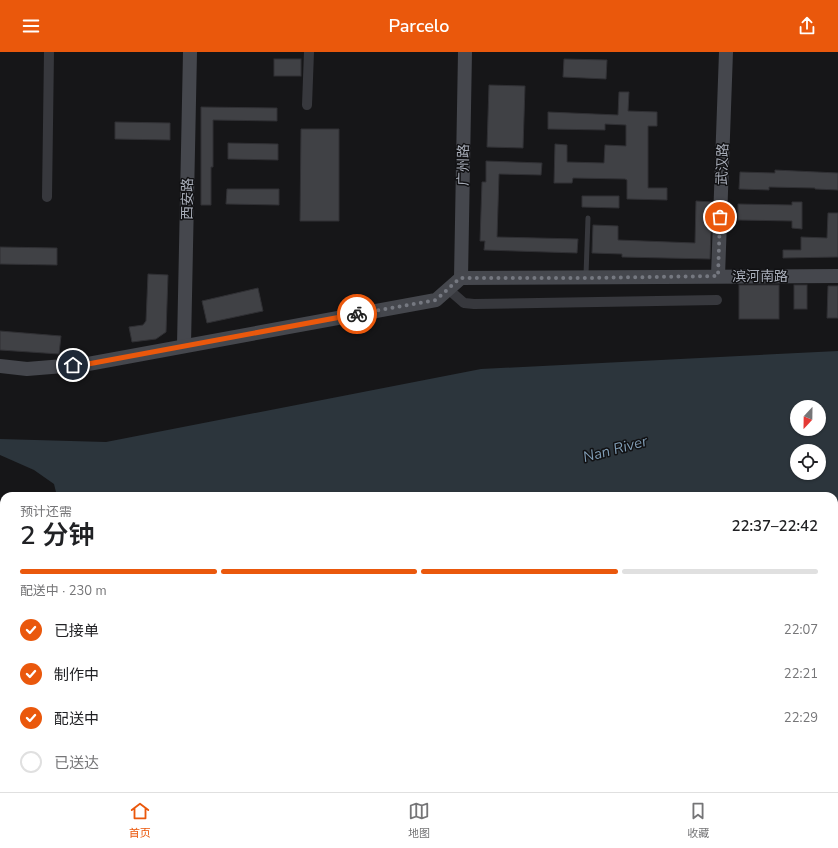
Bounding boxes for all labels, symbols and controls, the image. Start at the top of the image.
text: Parcelo [389,14,449,38]
icon: menu [20,15,42,37]
icon: share [796,15,818,37]
street label: 武汉路 [712,143,733,185]
street label: 广州路 [454,144,473,186]
street label: 西安路 [178,178,197,220]
pin [703,200,737,234]
icon: bag [709,206,731,228]
street label: 滨河南路 [732,267,788,286]
courier [337,294,377,334]
icon: bike [346,303,368,325]
pin [56,348,90,382]
icon: home [62,354,84,376]
north arrow [790,400,826,436]
map controls [790,400,826,480]
water label: Nan River [581,431,650,467]
button: locate [790,444,826,480]
text: 预计还需 [20,503,72,521]
text: 22:37–22:42 [731,516,818,536]
text: 2 分钟 [20,518,94,553]
text: 配送中 · 230 m [20,582,107,600]
icon: check [20,619,42,641]
text: 已接单 [54,621,99,641]
text: 22:07 [784,621,818,639]
icon: check [20,663,42,685]
text: 制作中 [54,665,99,685]
text: 22:21 [784,665,818,683]
icon: check [20,707,42,729]
text: 配送中 [54,709,99,729]
text: 22:29 [784,709,818,727]
text: 已送达 [54,753,99,773]
tab: 首页 [129,800,151,841]
tab: 地图 [408,800,430,841]
tab: 收藏 [687,800,709,841]

